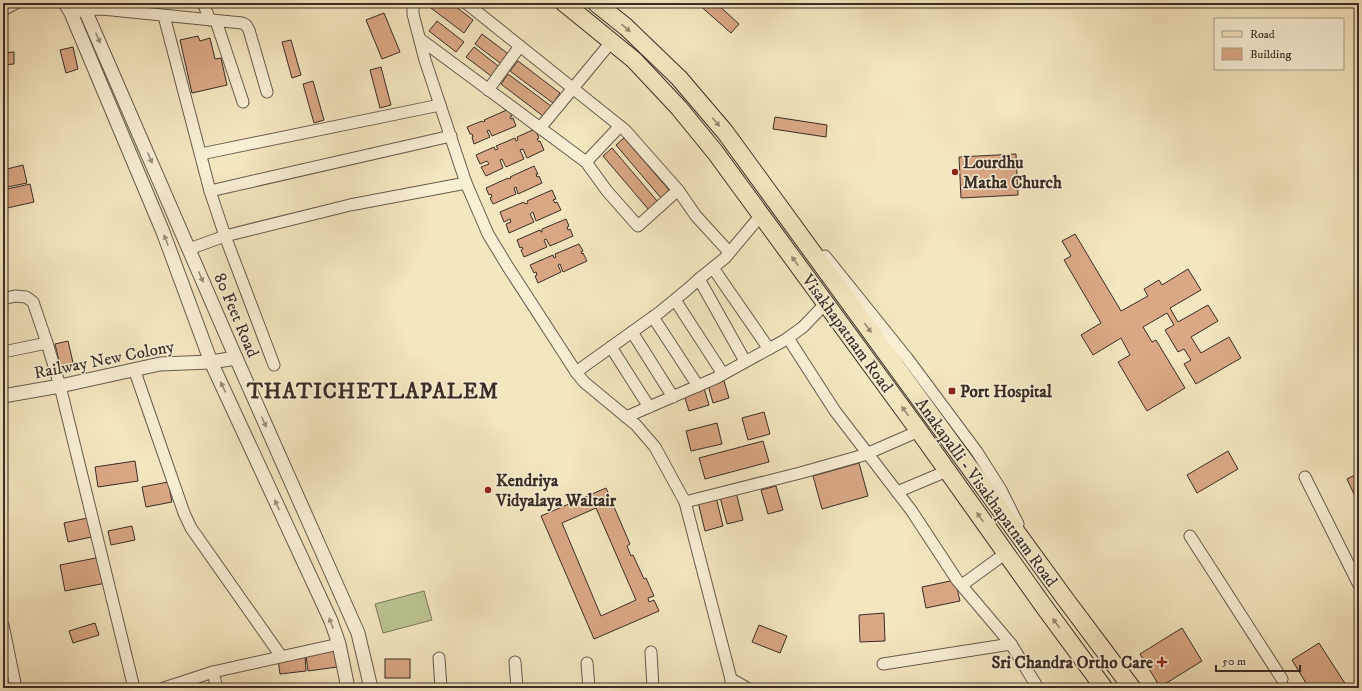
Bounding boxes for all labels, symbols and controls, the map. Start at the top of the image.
legend [1214,18,1344,70]
one-way arrow [621,23,632,32]
text: Road [1250,27,1275,42]
one-way arrow [95,33,101,44]
text: Building [1250,47,1291,62]
one-way arrow [712,116,721,127]
one-way arrow [147,152,153,163]
place label: Lourdhu Matha Church [963,152,1062,194]
marker: Lourdhu Matha Church [950,167,960,177]
one-way arrow [162,233,168,245]
one-way arrow [791,256,799,266]
street label: Visakhapatnam Road [796,269,898,398]
street label: 80 Feet Road [208,270,264,361]
one-way arrow [199,272,205,284]
one-way arrow [864,323,872,333]
street label: Railway New Colony [32,335,177,384]
district label: THATICHETLAPALEM [246,379,499,405]
one-way arrow [220,381,226,393]
place label: Port Hospital [960,381,1053,403]
marker: Port Hospital [947,386,957,396]
street label: Anakapalli - Visakhapatnam Road [910,394,1063,592]
one-way arrow [900,406,909,417]
one-way arrow [261,416,267,428]
place label: Kendriya Vidyalaya Waltair [495,470,617,512]
marker: Kendriya Vidyalaya Waltair [483,485,493,495]
one-way arrow [274,499,280,511]
one-way arrow [976,512,984,522]
one-way arrow [328,617,334,629]
one-way arrow [1052,618,1060,628]
scale bar [1216,647,1300,673]
place label: Sri Chandra Ortho Care [991,652,1153,674]
text: 50 m [1222,654,1246,669]
marker: Sri Chandra Ortho Care [1156,656,1168,668]

